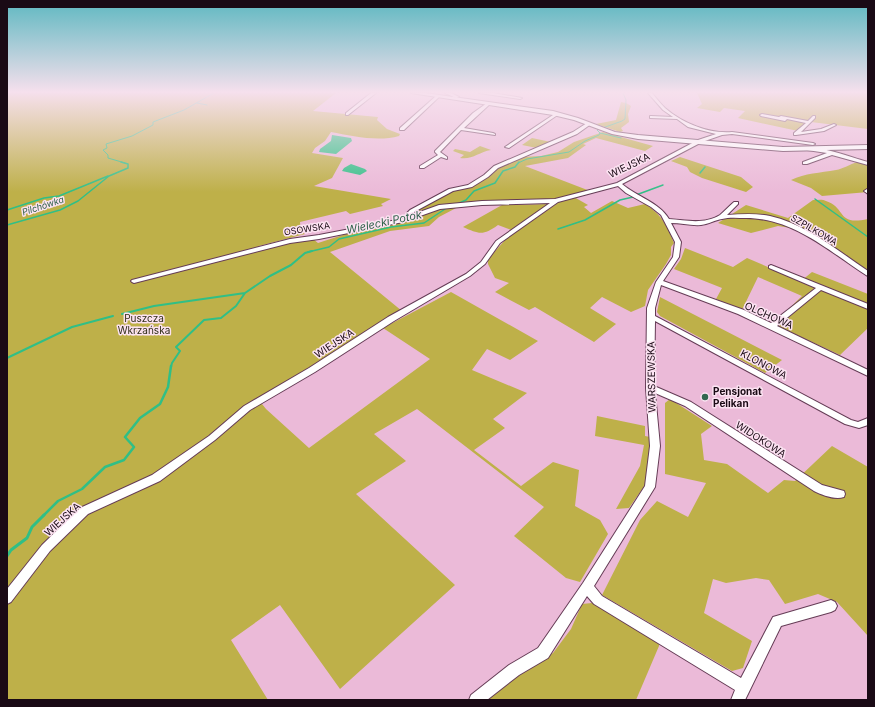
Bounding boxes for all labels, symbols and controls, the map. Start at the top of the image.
street label: WIEJSKA [606,150,652,180]
water label: Pilchówka [20,193,66,217]
water label: Wielecki Potok [345,207,424,237]
street label: SZPILKOWA [789,212,839,247]
street label: OSOWSKA [283,219,331,238]
street label: OLCHOWA [743,299,795,331]
park label: Puszcza Wkrzańska [118,312,170,336]
street label: WIEJSKA [312,326,356,360]
street label: WARSZEWSKA [644,341,658,413]
street label: KLONOWA [739,347,789,381]
place label: Pensjonat Pelikan [713,385,762,409]
marker: Pensjonat Pelikan [700,392,710,402]
street label: WIDOKOWA [734,418,789,460]
street label: WIEJSKA [42,500,83,538]

